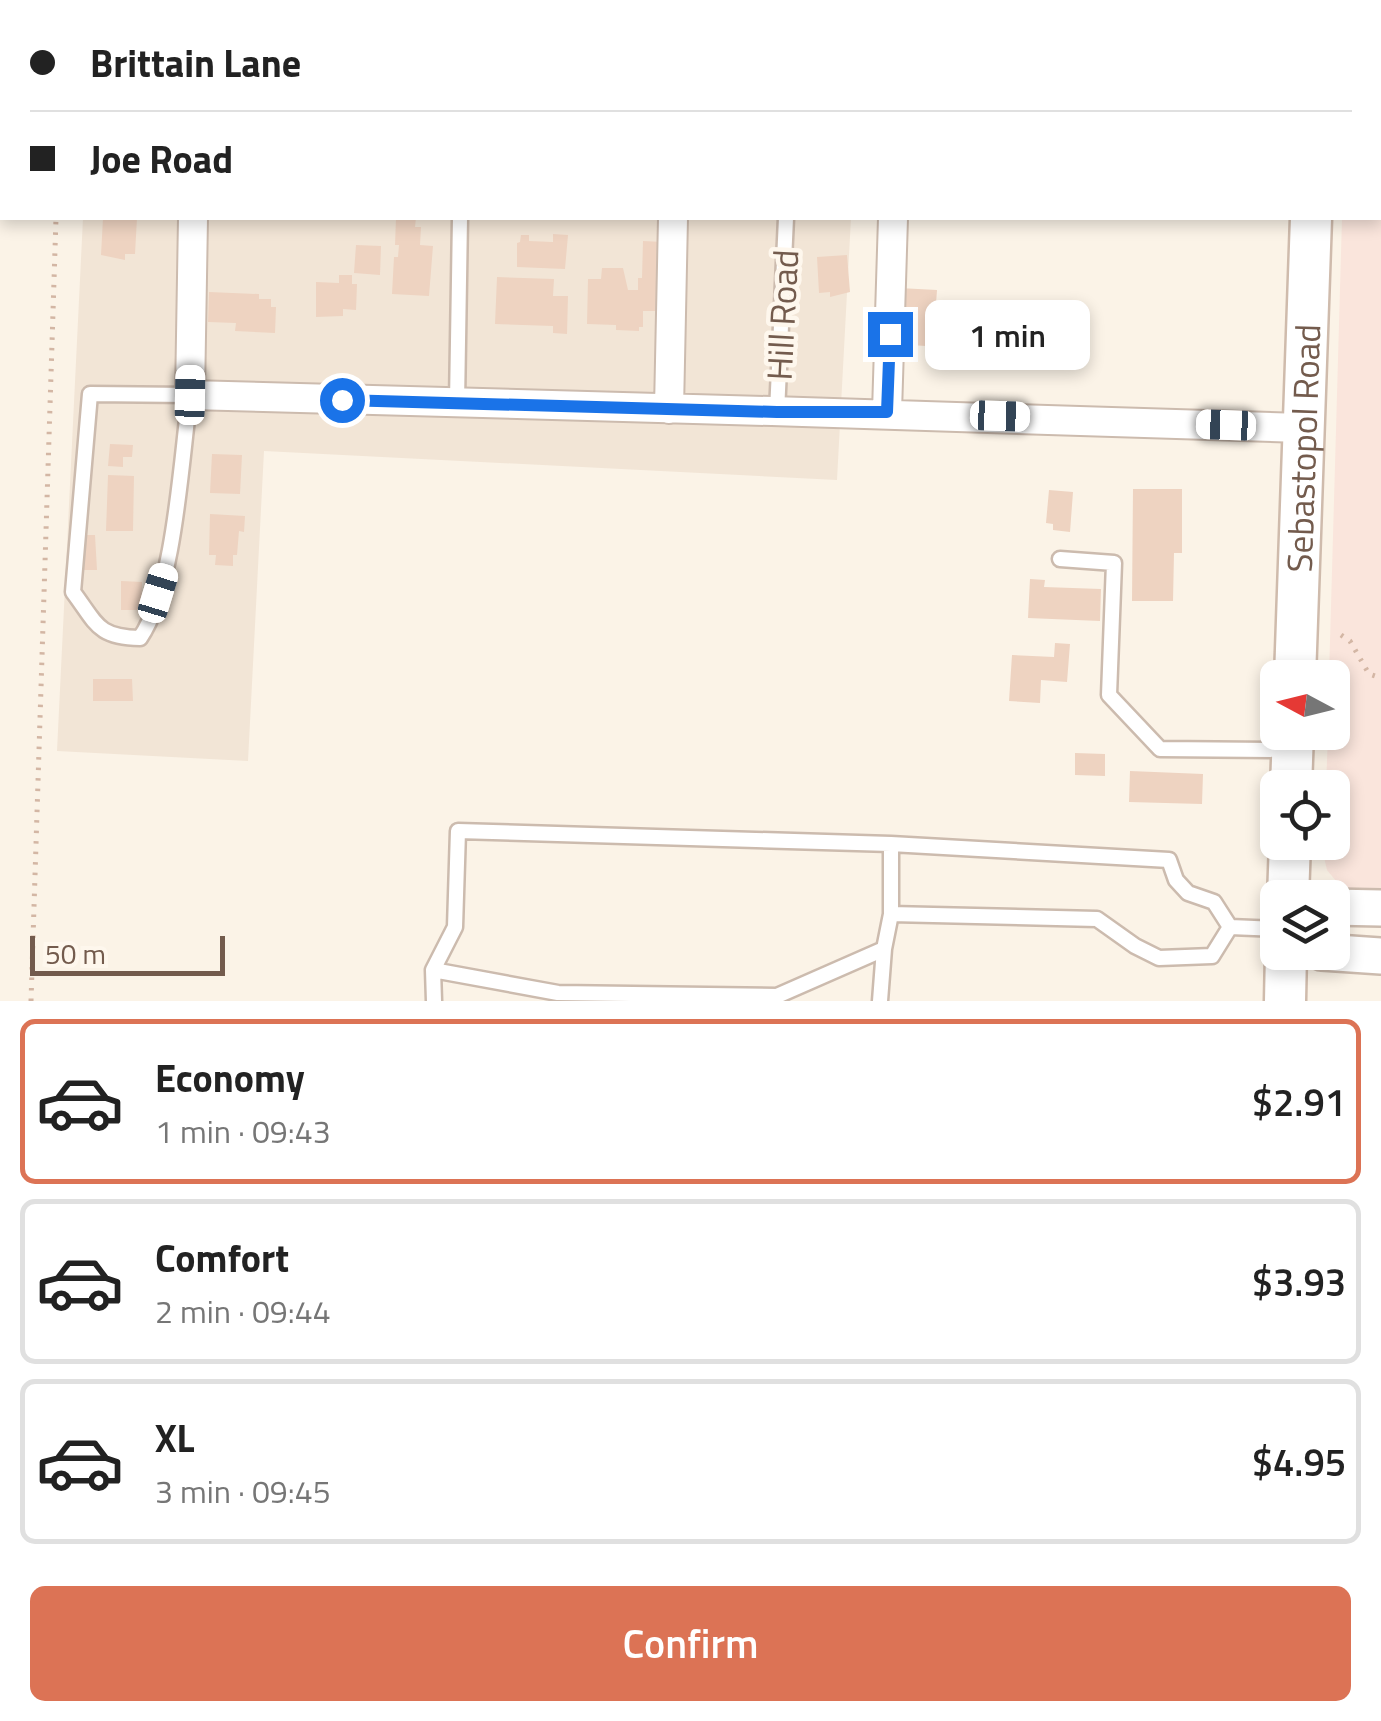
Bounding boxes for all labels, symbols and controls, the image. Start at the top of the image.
text: Brittain Lane [90,34,301,92]
text: Joe Road [90,130,233,188]
street label: Hill Road [752,248,812,382]
callout: 1 min [925,299,1090,369]
text: 1 min [969,311,1046,359]
route end [868,312,913,357]
street label: Sebastopol Road [1272,323,1334,573]
car [174,365,206,425]
route start [320,378,365,423]
car [969,400,1031,432]
car [1195,409,1257,441]
car [135,560,181,626]
north arrow [1260,660,1350,750]
map controls [1260,660,1350,970]
button: locate [1260,770,1350,860]
button: layers [1260,880,1350,970]
scale bar [30,931,225,976]
text: 50 m [45,932,106,975]
text: Economy [155,1049,305,1107]
icon: car [35,1057,125,1147]
text: $2.91 [1252,1073,1346,1131]
text: 1 min · 09:43 [155,1107,331,1155]
text: Comfort [155,1229,289,1287]
icon: car [35,1237,125,1327]
text: $3.93 [1252,1253,1346,1311]
text: 2 min · 09:44 [155,1287,331,1335]
text: XL [155,1409,195,1467]
icon: car [35,1417,125,1507]
text: $4.95 [1252,1433,1346,1491]
text: 3 min · 09:45 [155,1467,331,1515]
button: Confirm [30,1586,1351,1701]

